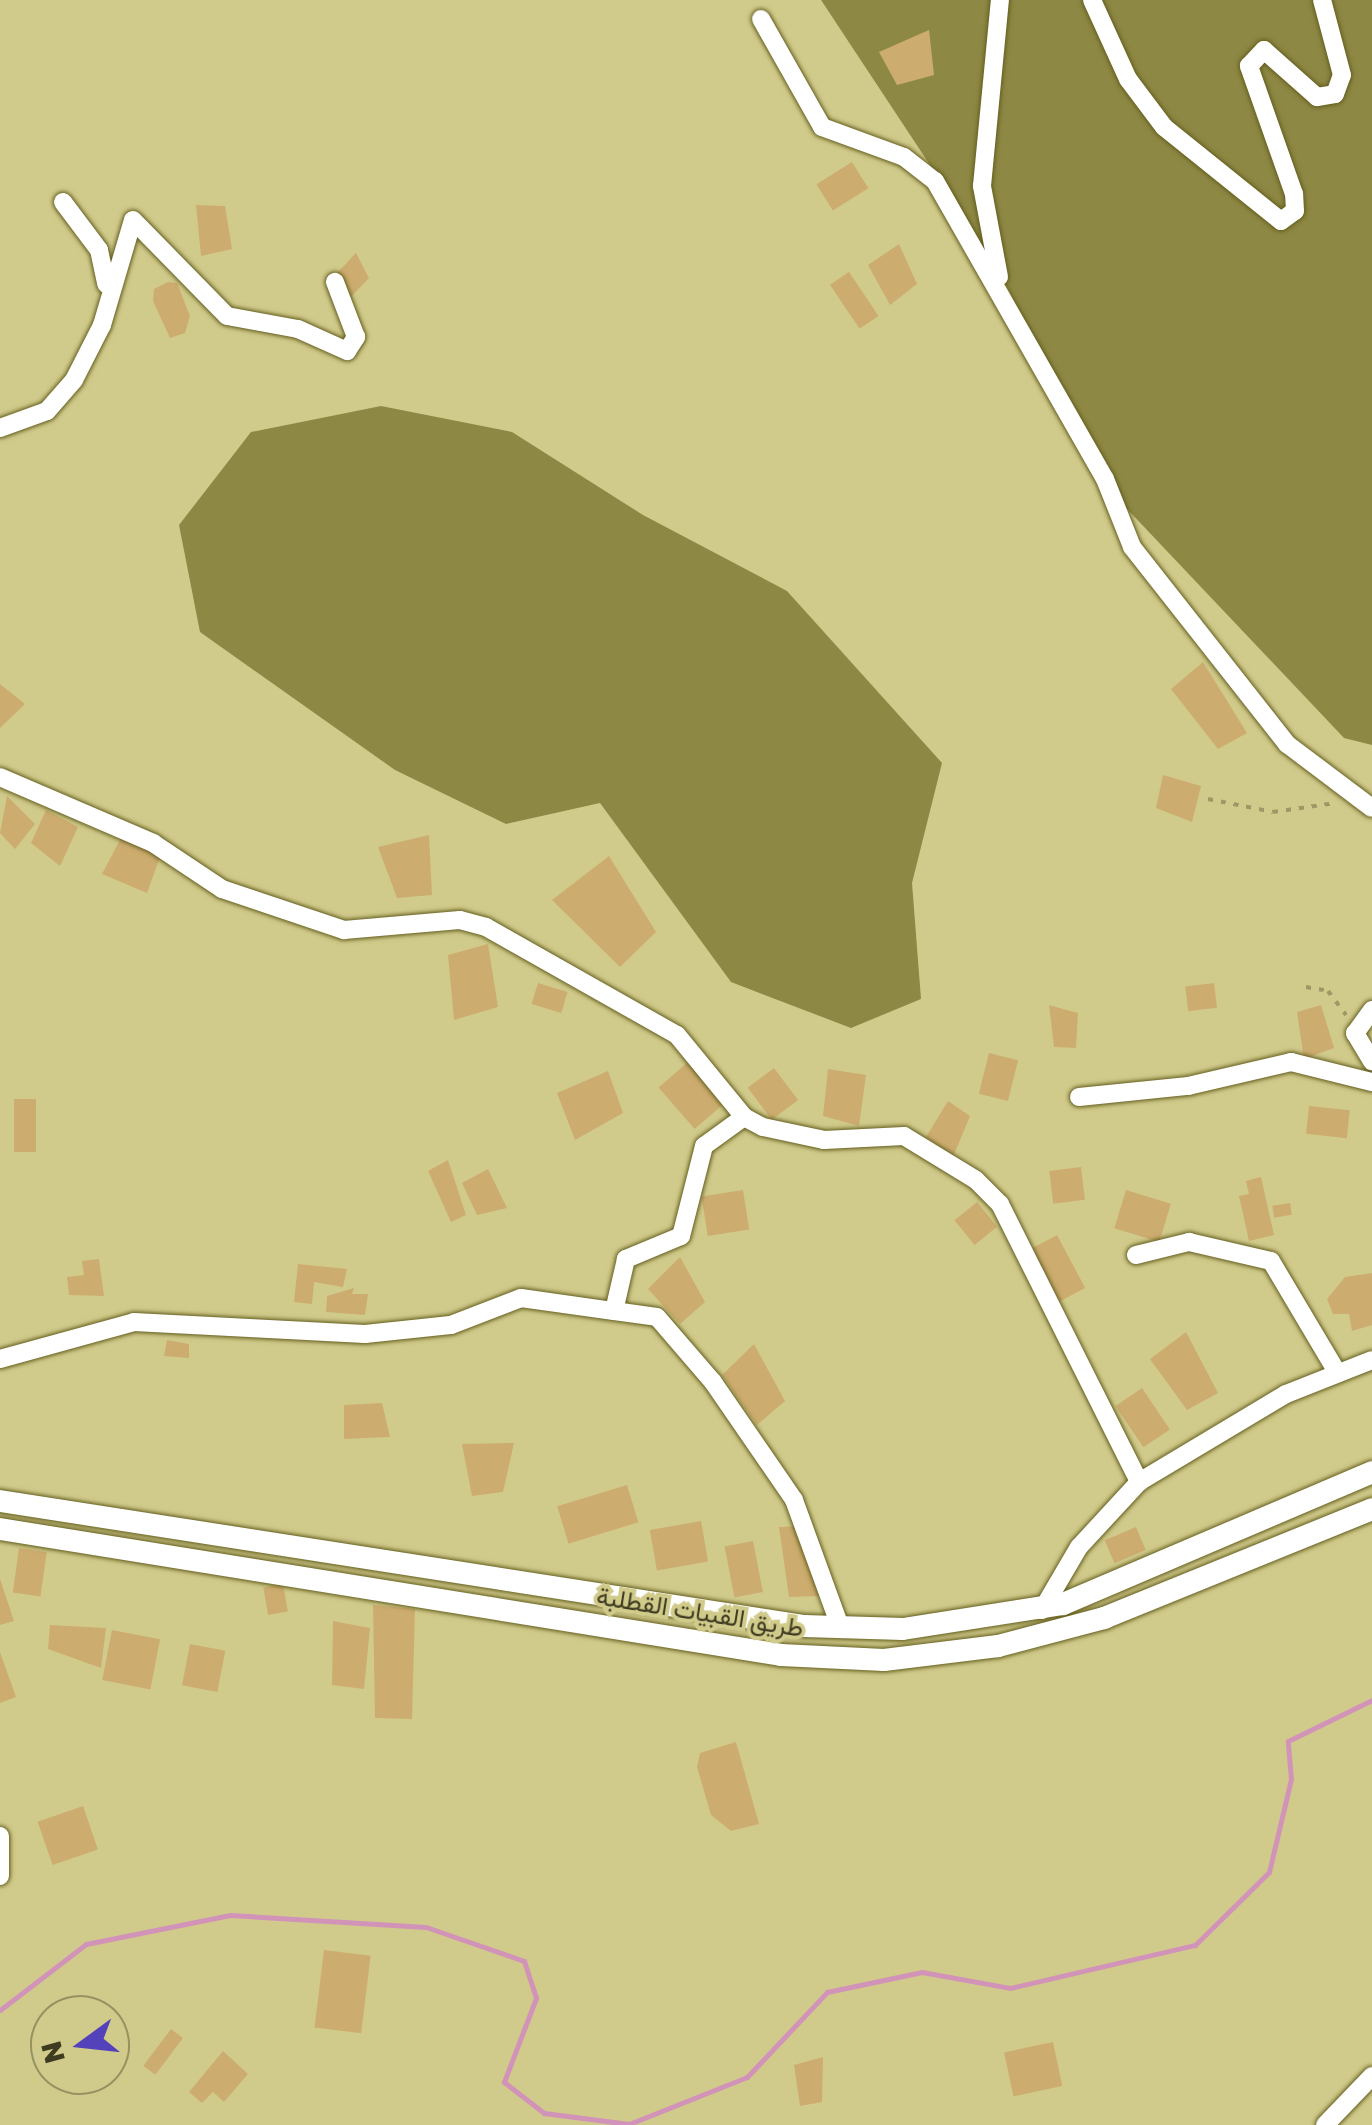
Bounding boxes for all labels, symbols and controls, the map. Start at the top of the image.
street label: طريق القبيات القطلبة [594,1581,806,1643]
north arrow [30,1995,130,2095]
text: N [34,2038,71,2067]

